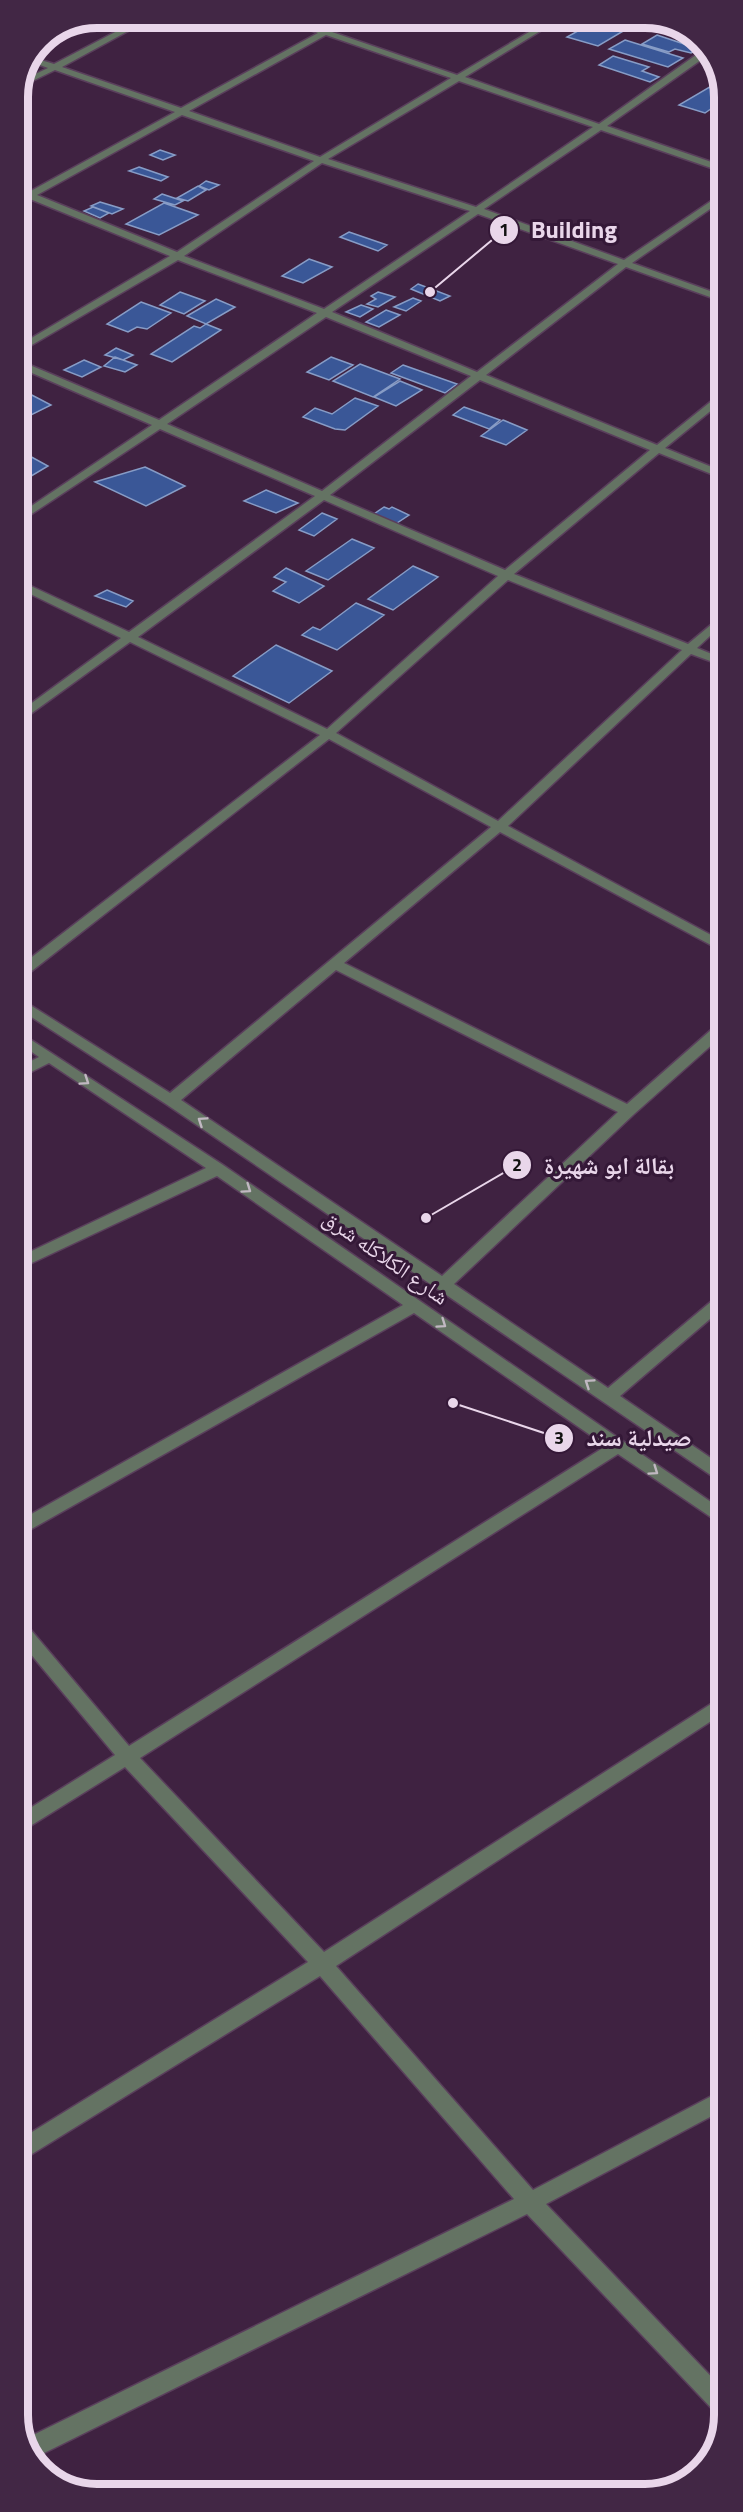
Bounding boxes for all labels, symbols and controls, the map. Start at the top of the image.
callout: Building [489,209,629,251]
text: Building [531,211,617,247]
text: 1 [499,216,509,243]
one-way arrow [78,1074,89,1085]
one-way arrow [197,1117,208,1128]
callout: بقالة ابو شهيرة [502,1144,686,1186]
text: بقالة ابو شهيرة [544,1147,674,1183]
text: 2 [512,1151,522,1178]
one-way arrow [240,1182,251,1193]
street label: شارع الكلاكله شرق [316,1201,456,1313]
one-way arrow [435,1317,446,1328]
one-way arrow [585,1379,596,1390]
callout: صيدلية سند [544,1417,703,1459]
text: صيدلية سند [586,1419,692,1455]
text: 3 [554,1424,564,1451]
one-way arrow [647,1464,658,1475]

